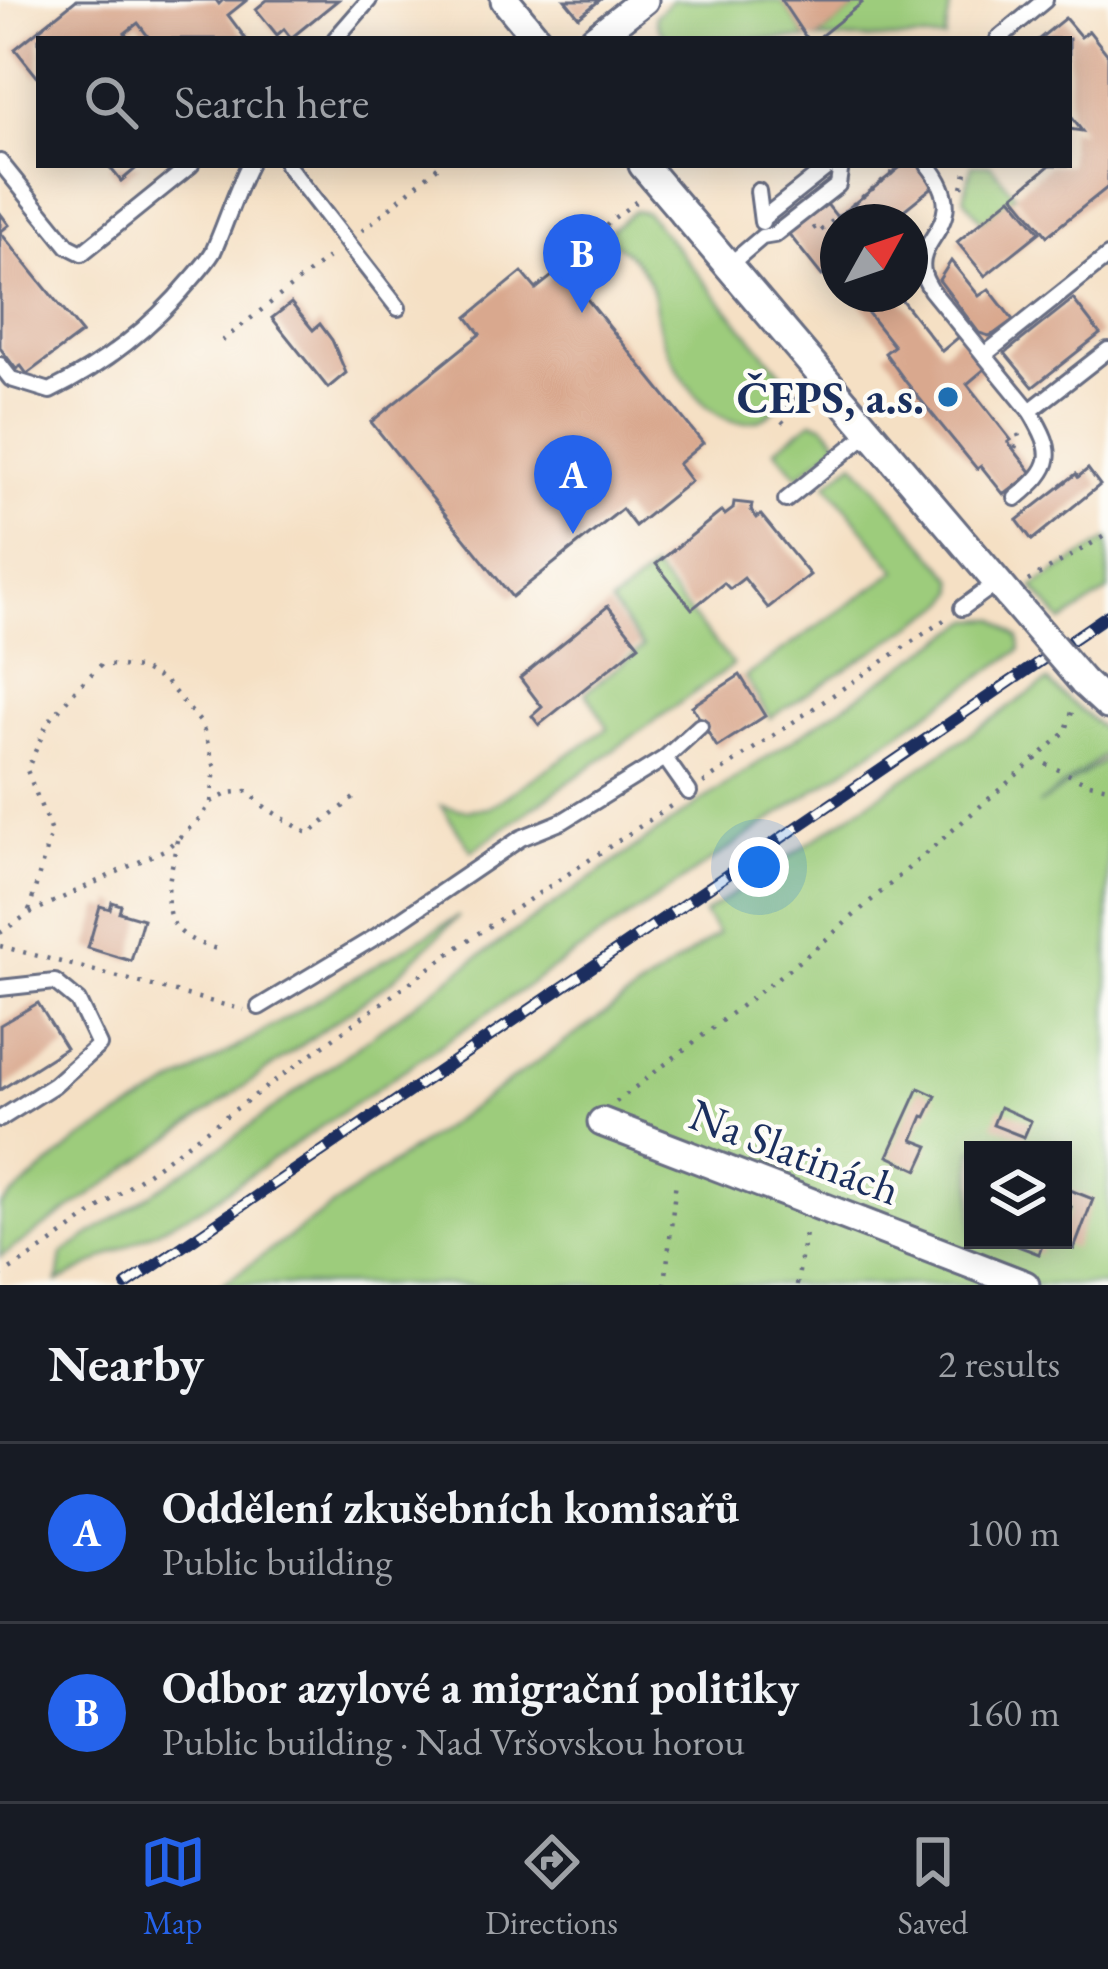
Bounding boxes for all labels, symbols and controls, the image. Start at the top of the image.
search box [36,36,1072,168]
icon: search [78,69,144,135]
text: Search here [174,73,369,131]
north arrow [820,204,928,312]
pin: B [543,214,621,313]
place label: ČEPS, a.s. [737,368,924,426]
marker: ČEPS, a.s. [935,384,961,410]
pin: A [534,435,612,534]
your location [729,837,789,897]
street label: Na Slatinách [682,1084,908,1218]
map controls [964,1141,1072,1249]
button: layers [964,1141,1072,1249]
text: Nearby [48,1330,204,1396]
text: 2 results [938,1338,1060,1389]
text: Oddělení zkušebních komisařů [162,1478,739,1536]
text: A [73,1507,101,1558]
text: 100 m [966,1507,1060,1558]
text: Public building [162,1536,393,1587]
text: Odbor azylové a migrační politiky [162,1658,799,1716]
text: B [75,1687,99,1738]
text: 160 m [966,1687,1060,1738]
text: Public building · Nad Vršovskou horou [162,1716,745,1767]
tab: Map [140,1829,206,1944]
tab: Directions [485,1829,618,1944]
tab: Saved [898,1829,968,1944]

